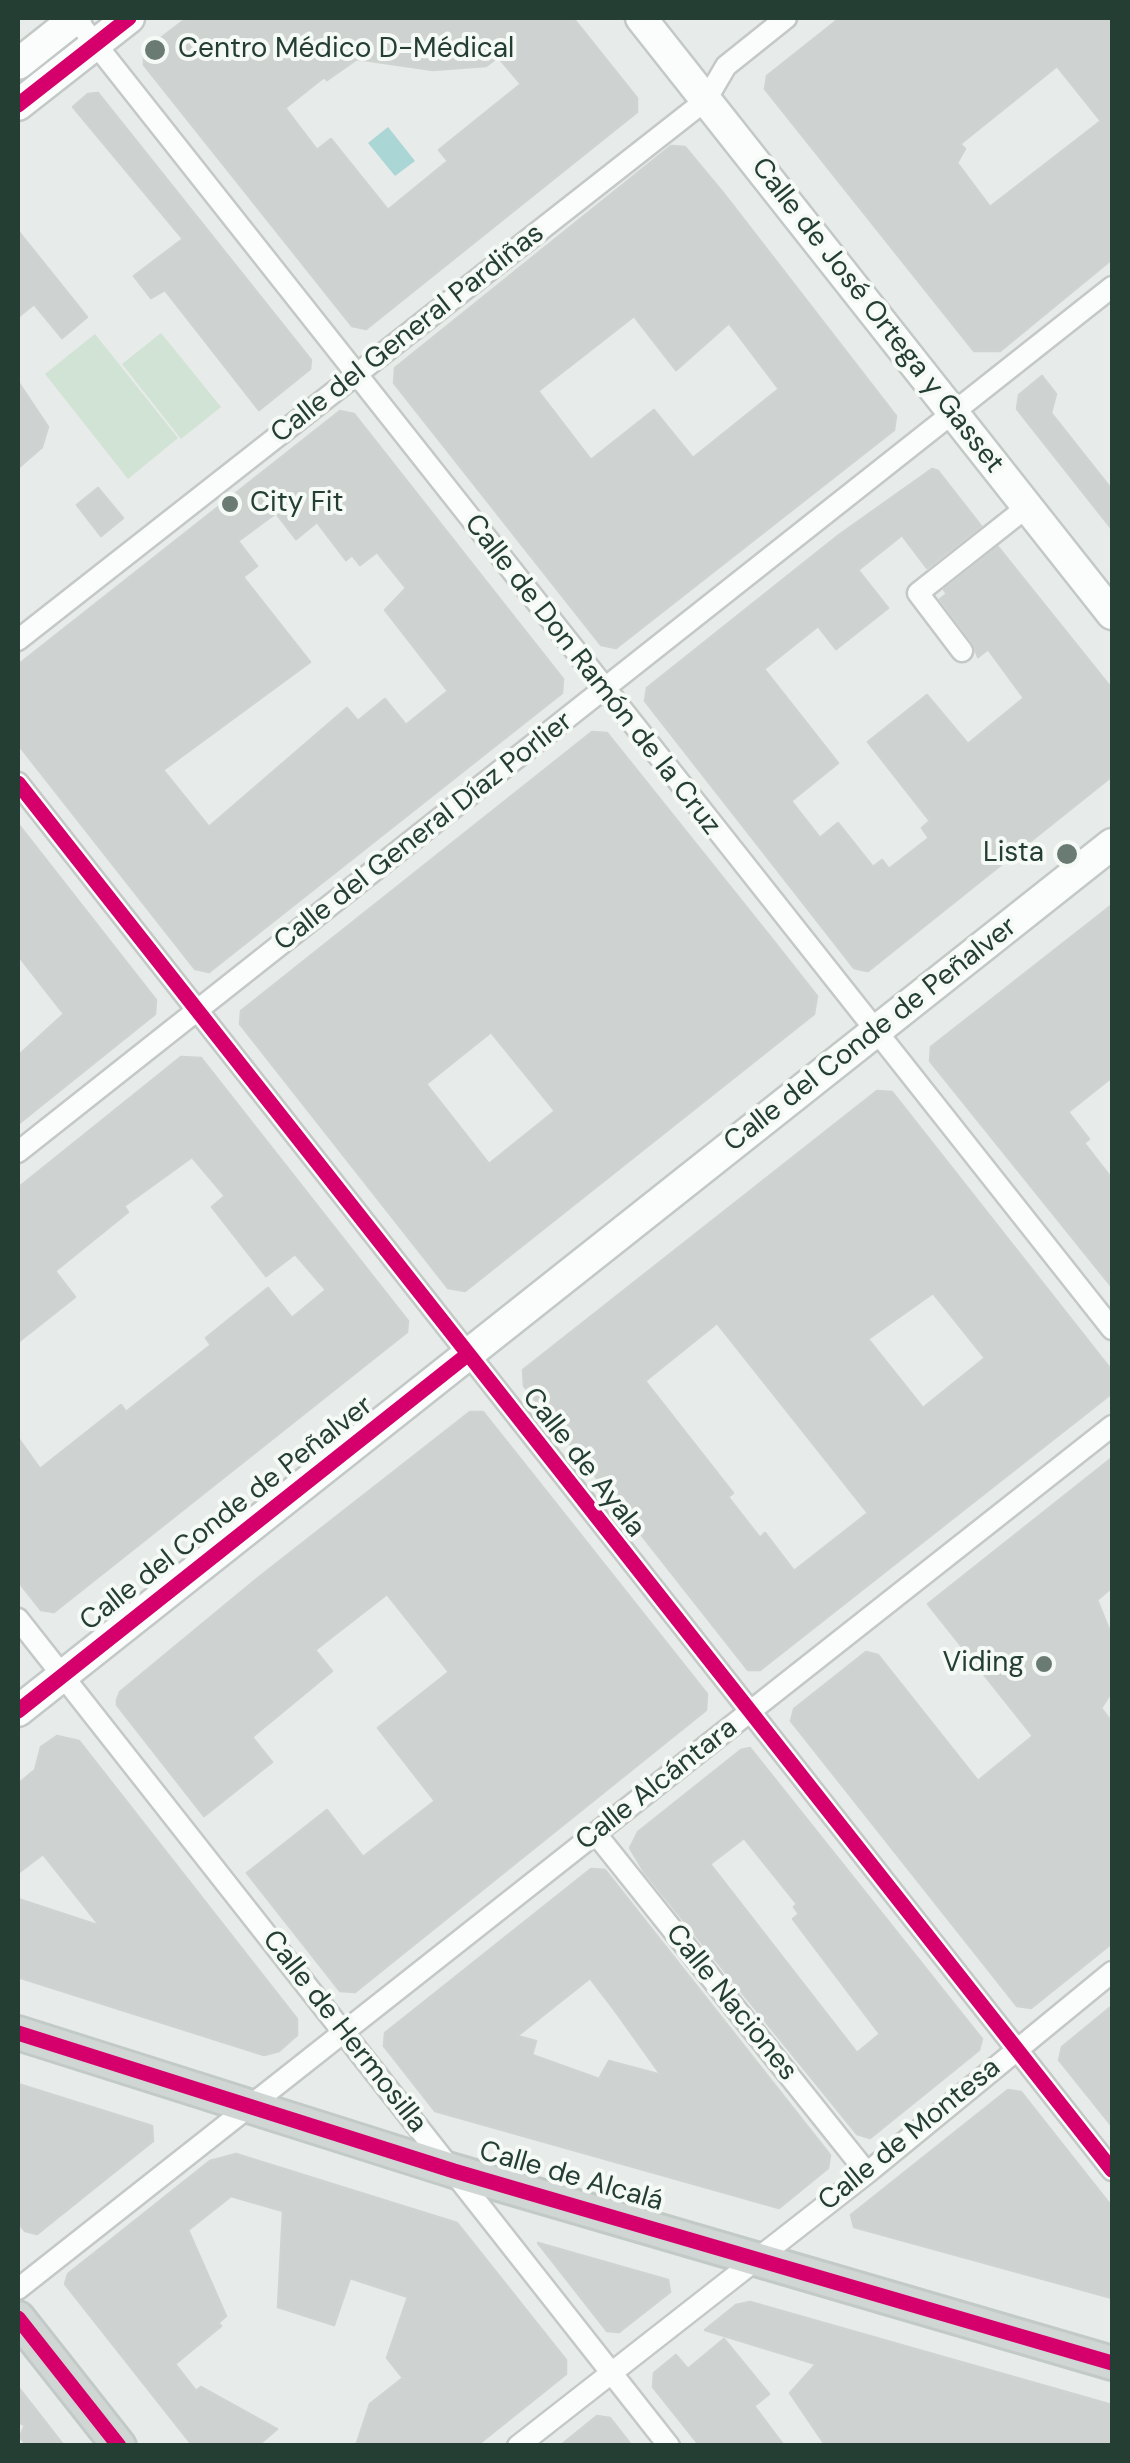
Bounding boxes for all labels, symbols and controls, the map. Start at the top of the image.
place label: Centro Médico D-Médical [178,33,514,67]
marker: Centro Médico D-Médical [142,37,168,63]
street label: Calle de José Ortega y Gasset [743,152,1011,480]
street label: Calle del General Pardiñas [265,217,551,451]
place label: City Fit [250,487,343,521]
marker: City Fit [219,493,241,515]
street label: Calle de Don Ramón de la Cruz [457,508,727,842]
street label: Calle del General Díaz Porlier [268,705,580,959]
place label: Lista [983,837,1044,871]
marker: Lista [1054,841,1080,867]
street label: Calle del Conde de Peñalver [718,910,1024,1160]
street label: Calle de Ayala [514,1382,652,1544]
street label: Calle del Conde de Peñalver [74,1389,380,1639]
place label: Viding [943,1647,1024,1681]
marker: Viding [1033,1653,1055,1675]
street label: Calle Alcántara [570,1712,744,1858]
street label: Calle Naciones [658,1918,804,2088]
street label: Calle de Hermosilla [255,1924,433,2140]
street label: Calle de Montesa [812,2051,1008,2219]
street label: Calle de Alcalá [475,2135,667,2219]

